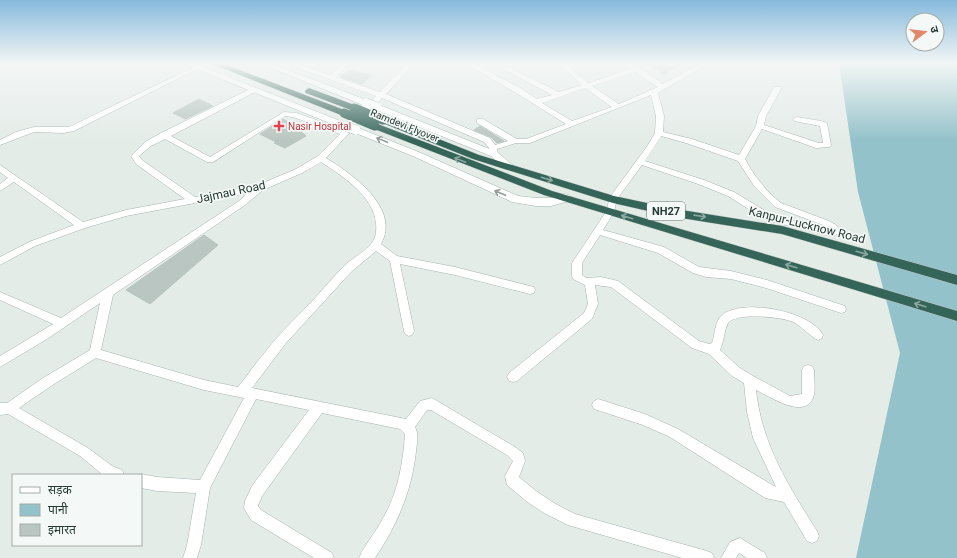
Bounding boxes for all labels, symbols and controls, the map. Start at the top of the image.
north arrow [905,12,945,52]
text: उ [927,25,941,35]
street label: Ramdevi Flyover [369,107,441,144]
marker: Nasir Hospital [273,120,285,132]
place label: Nasir Hospital [288,121,351,132]
one-way arrow [376,136,388,143]
one-way arrow [454,155,466,163]
one-way arrow [540,176,553,183]
street label: Jajmau Road [195,178,267,206]
one-way arrow [495,188,507,196]
road number: NH27 [647,202,685,220]
street label: Kanpur-Lucknow Road [747,204,867,246]
one-way arrow [693,212,706,220]
one-way arrow [620,213,633,220]
one-way arrow [856,250,869,257]
one-way arrow [785,262,798,269]
one-way arrow [913,301,926,308]
legend [12,474,142,546]
text: सड़क [48,483,73,497]
text: पानी [48,502,69,517]
text: इमारत [48,523,77,537]

